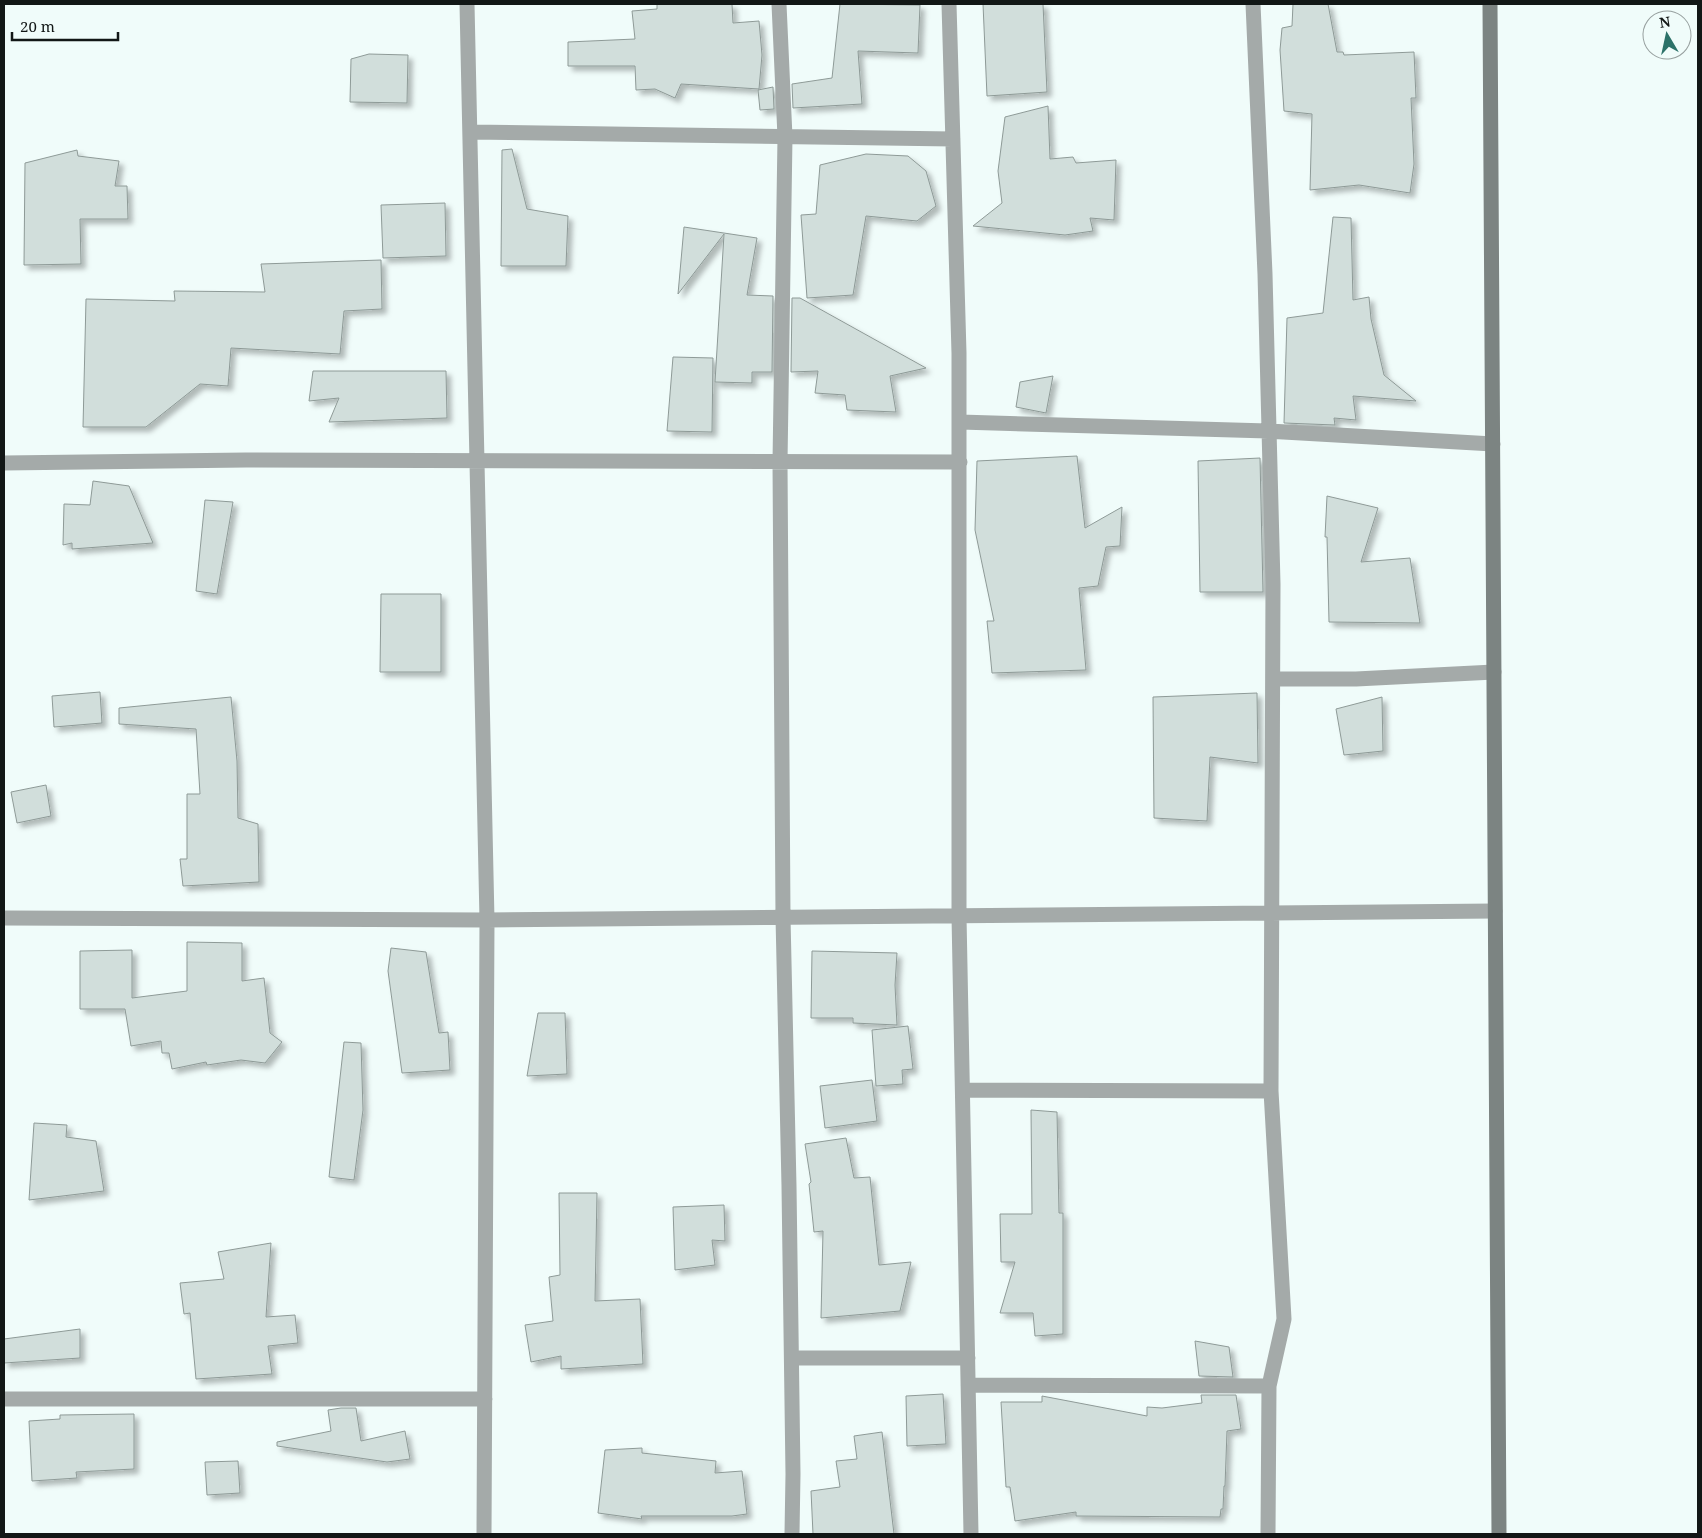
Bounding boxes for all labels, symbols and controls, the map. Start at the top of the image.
scale bar [12,10,119,42]
north arrow [1642,10,1692,60]
text: N [1658,11,1672,32]
text: 20 m [20,16,55,36]

